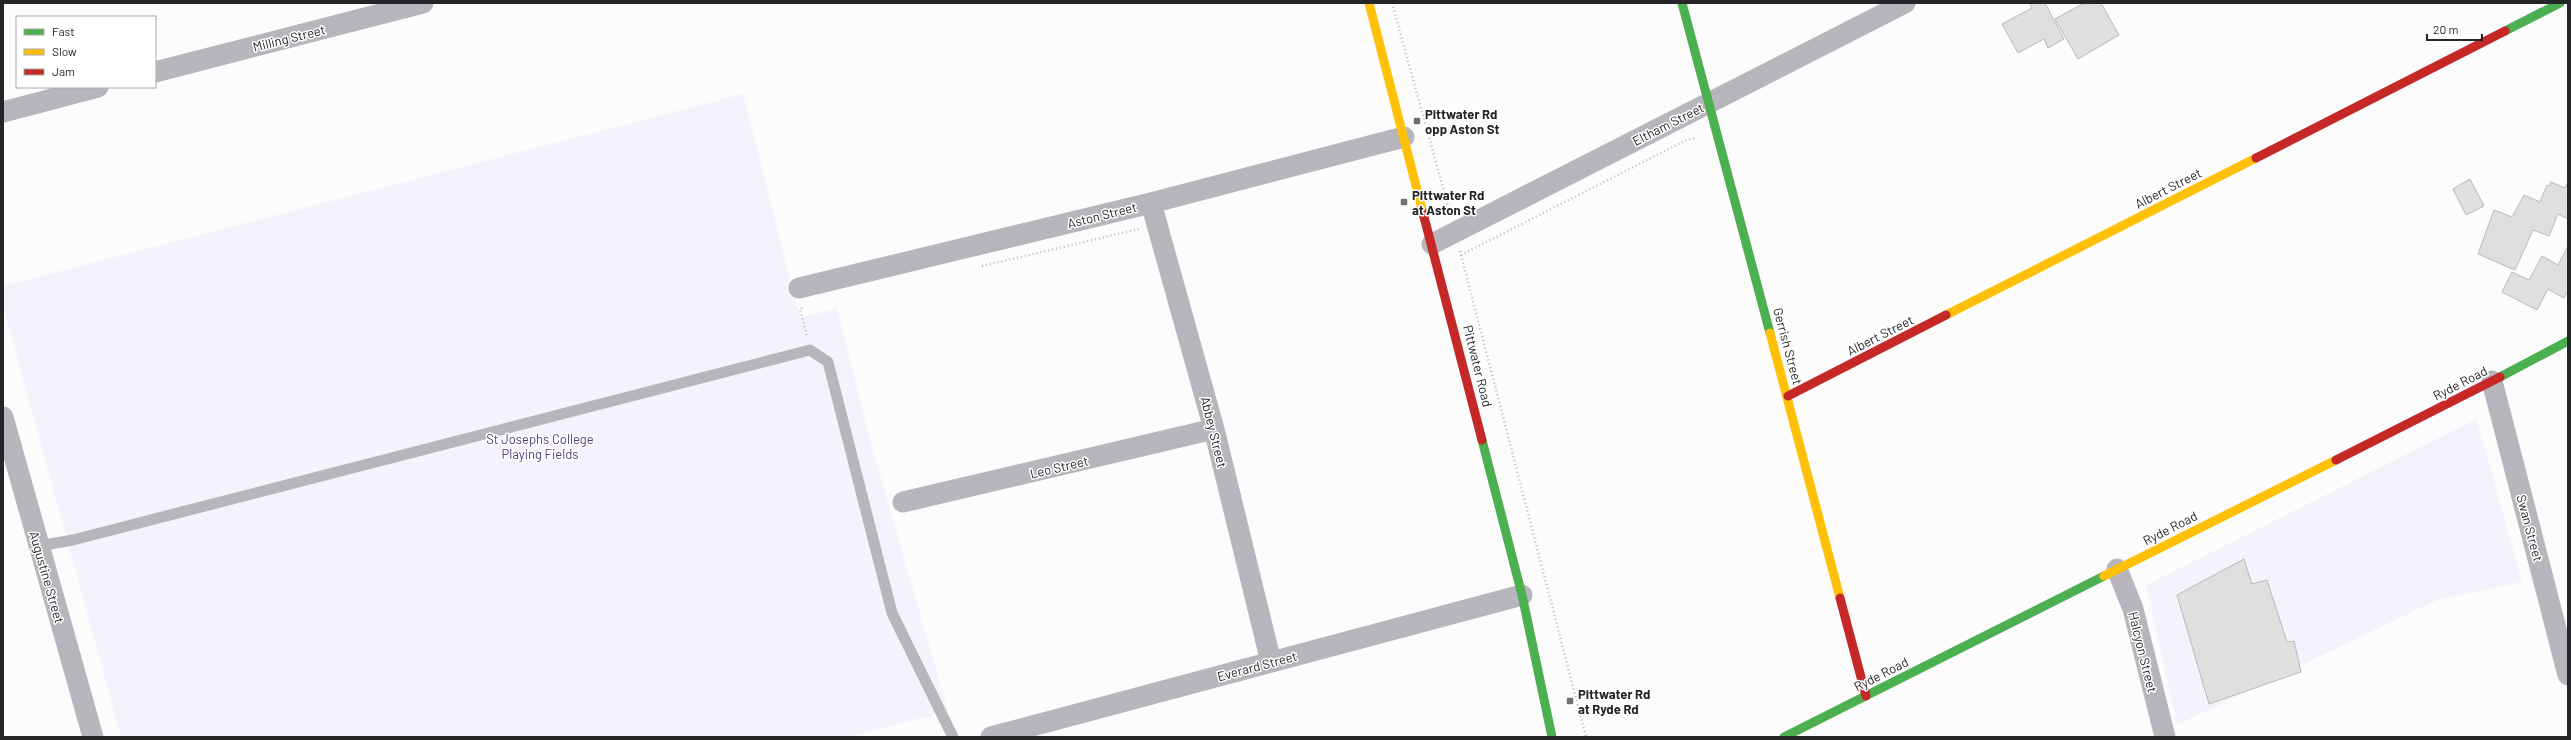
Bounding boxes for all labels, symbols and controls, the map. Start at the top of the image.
legend [16,16,156,88]
scale bar [2427,16,2482,42]
street label: Milling Street [251,21,327,55]
text: 20 m [2433,22,2459,36]
text: Fast [52,24,75,38]
text: Slow [52,44,77,58]
text: Jam [52,64,75,78]
street label: Eltham Street [1630,99,1706,149]
place label: Pittwater Rd opp Aston St [1425,106,1499,137]
marker: Pittwater Rd opp Aston St [1412,116,1422,126]
street label: Albert Street [2132,164,2204,212]
place label: Pittwater Rd at Aston St [1412,187,1484,218]
marker: Pittwater Rd at Aston St [1399,197,1409,207]
street label: Aston Street [1066,199,1138,231]
street label: Gerrish Street [1770,306,1806,386]
street label: Albert Street [1844,311,1916,359]
street label: Pittwater Road [1460,323,1496,409]
street label: Ryde Road [2430,362,2490,404]
street label: Abbey Street [1197,395,1231,469]
park label: St Josephs College Playing Fields [486,431,594,462]
street label: Leo Street [1028,453,1090,481]
street label: Swan Street [2513,493,2547,563]
street label: Ryde Road [2140,507,2200,549]
street label: Augustine Street [26,529,68,625]
street label: Halcyon Street [2125,610,2161,694]
street label: Everard Street [1215,648,1299,684]
street label: Ryde Road [1851,653,1911,695]
place label: Pittwater Rd at Ryde Rd [1578,686,1650,717]
marker: Pittwater Rd at Ryde Rd [1565,696,1575,706]

